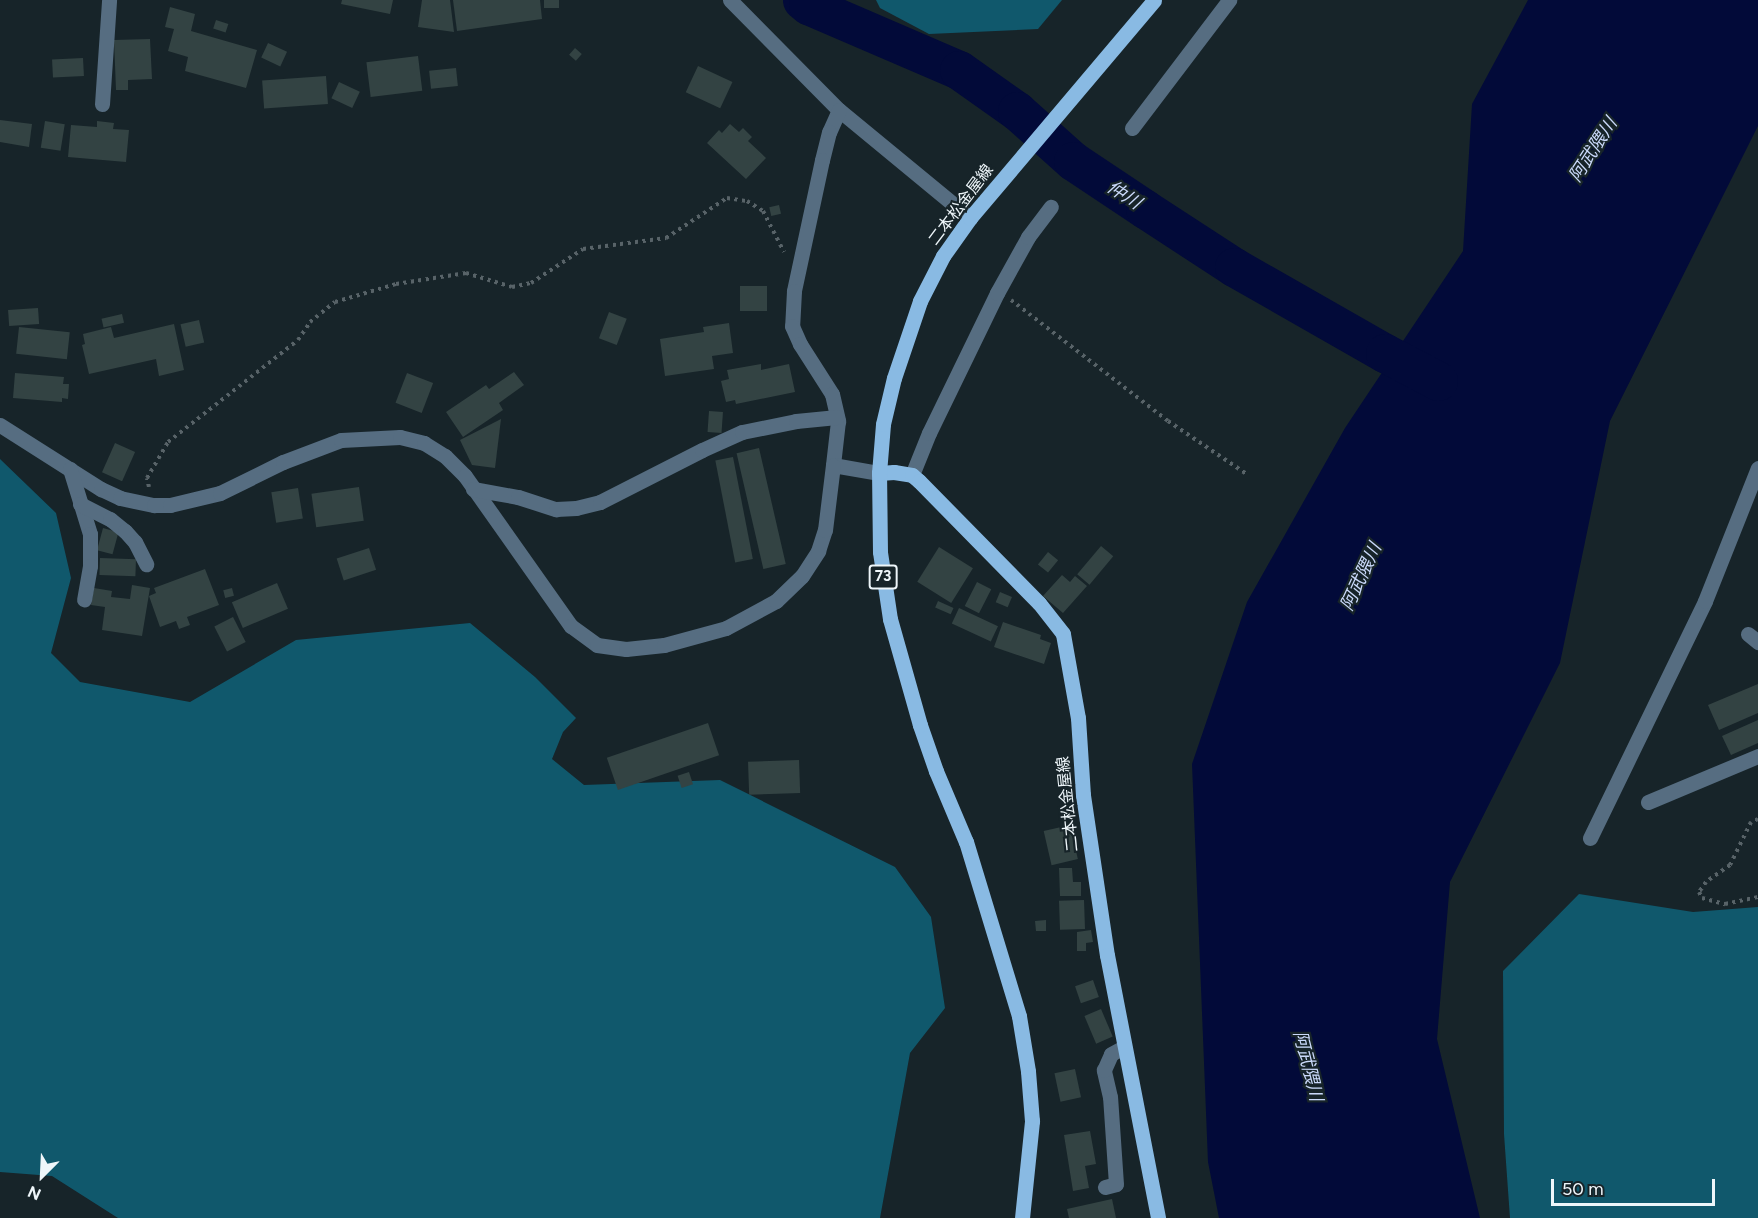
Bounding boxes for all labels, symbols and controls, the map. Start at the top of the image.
water label: 阿武隈川 [1564,114,1622,186]
street label: 二本松金屋線 [924,161,998,249]
water label: 仲川 [1103,176,1145,214]
water label: 阿武隈川 [1336,540,1386,614]
road number: 73 [868,565,898,589]
street label: 二本松金屋線 [1053,755,1083,853]
water label: 阿武隈川 [1289,1028,1327,1104]
north arrow [12,1146,72,1206]
scale bar [1554,1167,1718,1205]
text: 50 m [1562,1178,1604,1200]
text: N [25,1182,44,1204]

